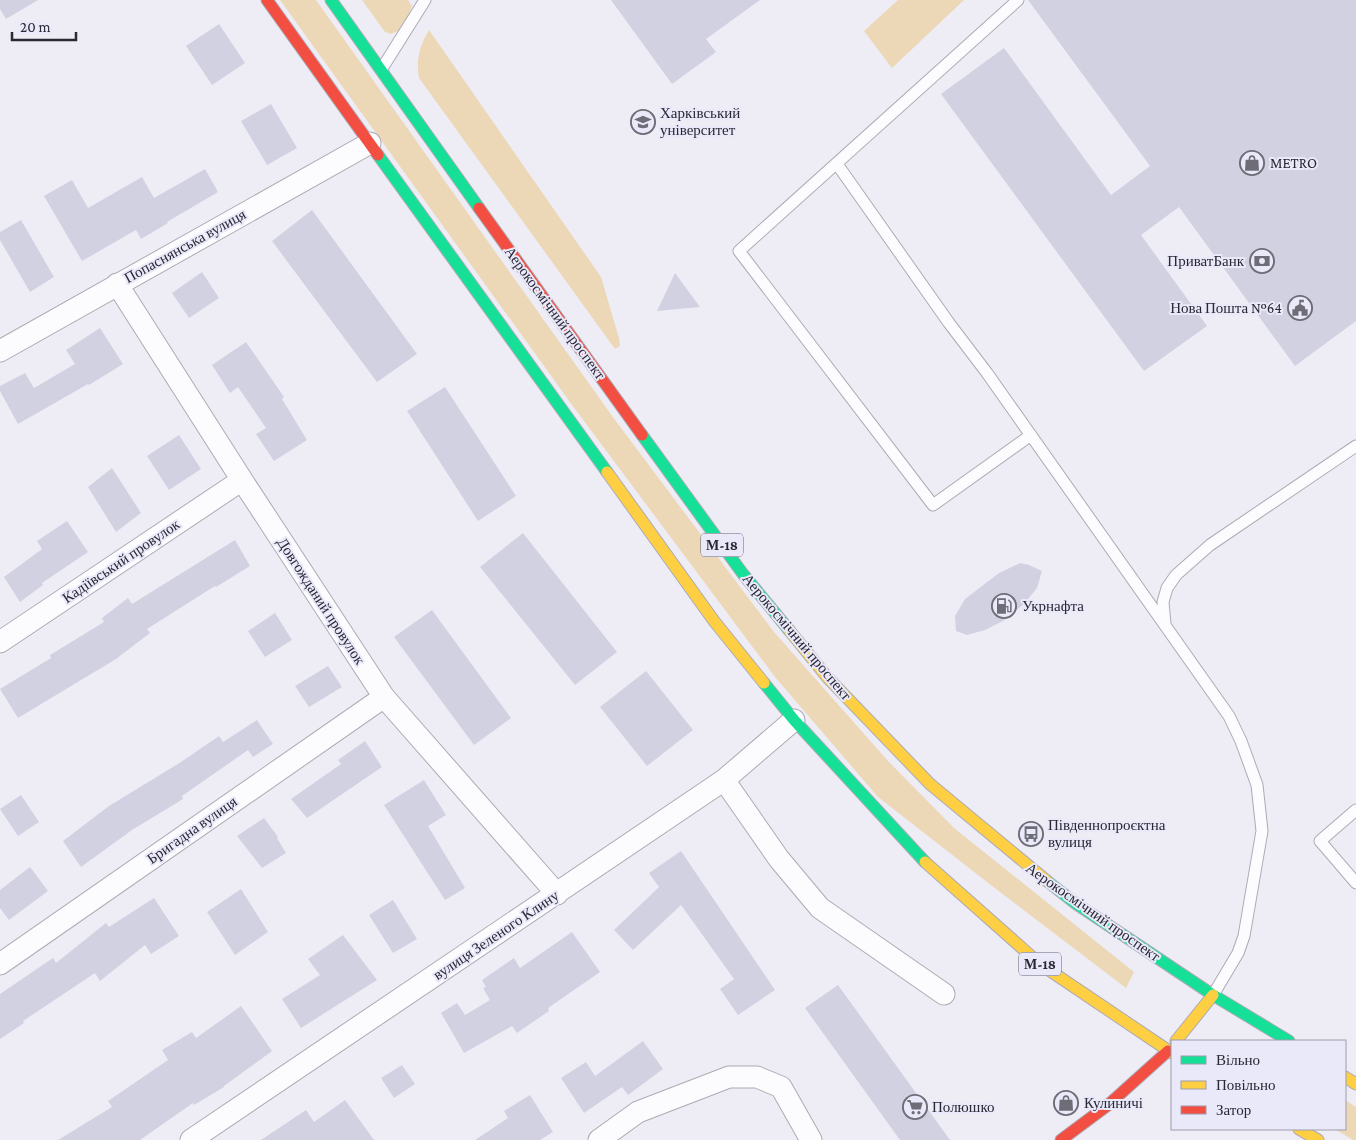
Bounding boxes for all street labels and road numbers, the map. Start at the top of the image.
street label: Попаснянська вулиця [121,206,249,286]
street label: Аерокосмічний проспект [502,244,609,383]
street label: Кадіївський провулок [59,515,183,606]
road number: М-18 [701,534,743,556]
street label: Довгожданий провулок [274,535,368,668]
street label: Аерокосмічний проспект [740,571,855,704]
street label: Бригадна вулиця [144,793,240,867]
street label: Аерокосмічний проспект [1023,860,1163,965]
street label: вулиця Зеленого Клину [430,887,562,983]
road number: М-18 [1019,952,1061,976]

